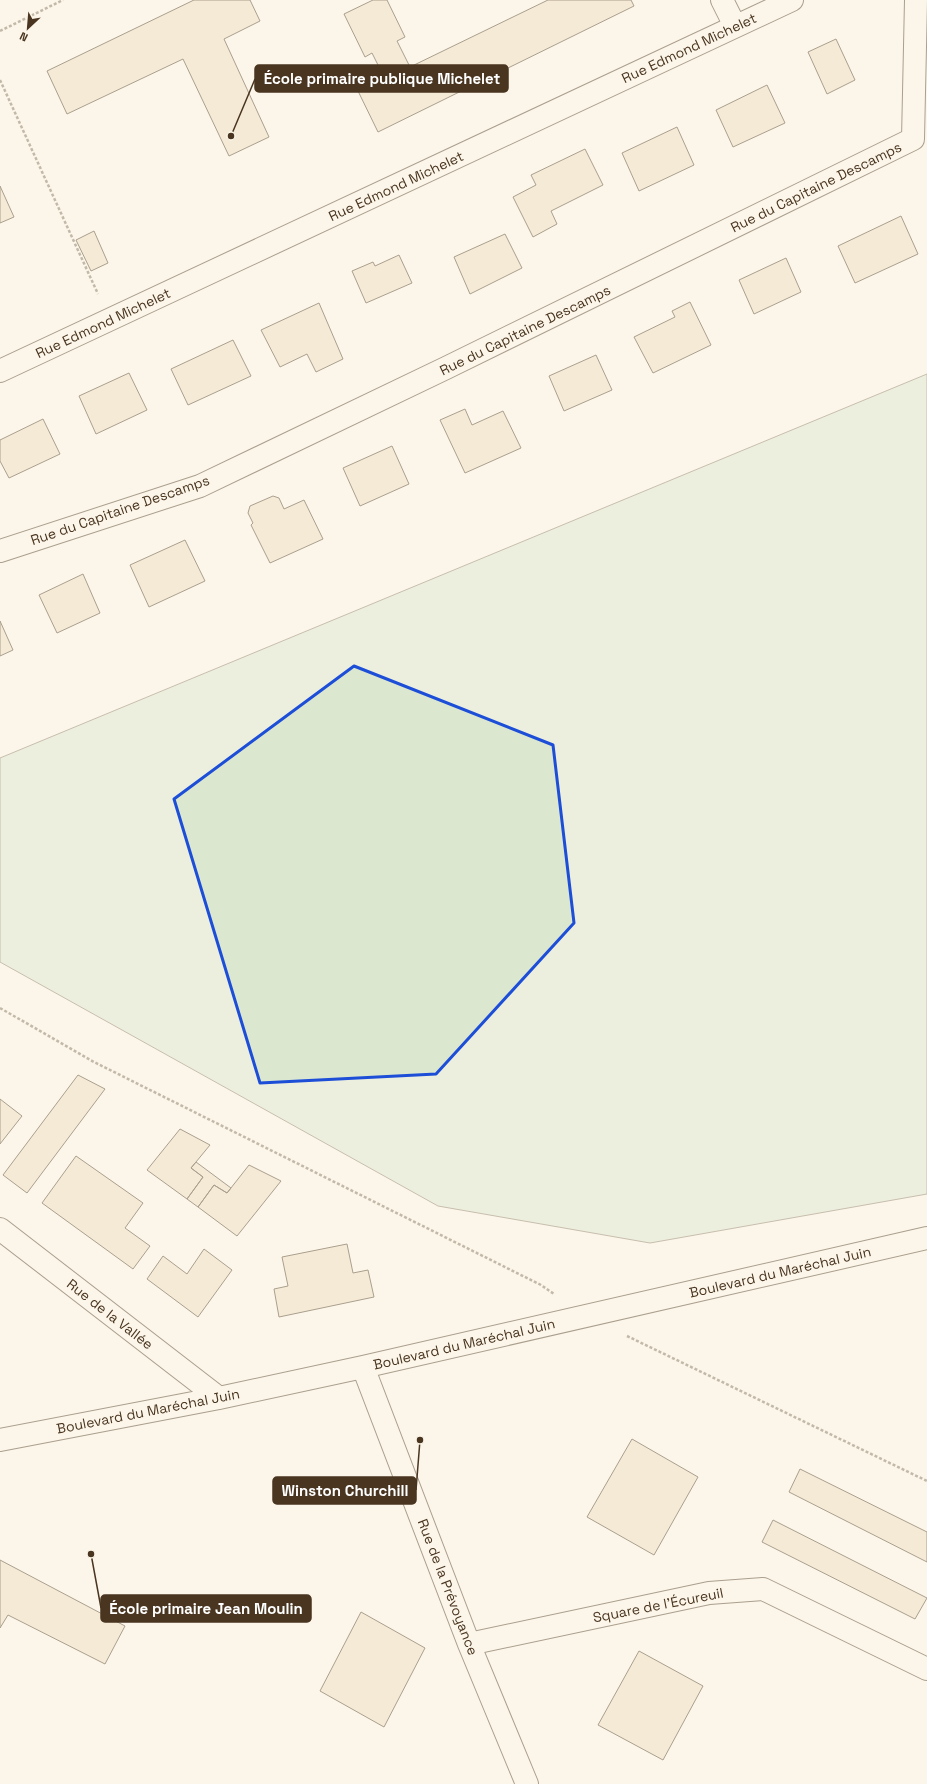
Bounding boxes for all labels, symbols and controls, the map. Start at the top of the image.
north arrow [8,8,48,48]
street label: Rue Edmond Michelet [619,9,759,87]
text: N [17,29,30,45]
callout: École primaire publique Michelet [255,65,508,92]
text: École primaire publique Michelet [264,69,500,88]
street label: Rue du Capitaine Descamps [728,138,904,236]
street label: Rue Edmond Michelet [326,147,466,225]
street label: Rue du Capitaine Descamps [437,281,613,379]
street label: Rue Edmond Michelet [33,284,173,362]
street label: Rue du Capitaine Descamps [28,471,212,549]
street label: Boulevard du Maréchal Juin [687,1242,873,1302]
street label: Rue de la Vallée [63,1275,157,1353]
street label: Boulevard du Maréchal Juin [371,1314,557,1374]
street label: Boulevard du Maréchal Juin [55,1384,241,1438]
callout: Winston Churchill [273,1477,416,1504]
text: Winston Churchill [282,1481,408,1500]
street label: Rue de la Prévoyance [414,1516,482,1658]
street label: Square de l'Écureuil [591,1584,725,1626]
callout: École primaire Jean Moulin [101,1595,311,1622]
text: École primaire Jean Moulin [109,1599,303,1618]

